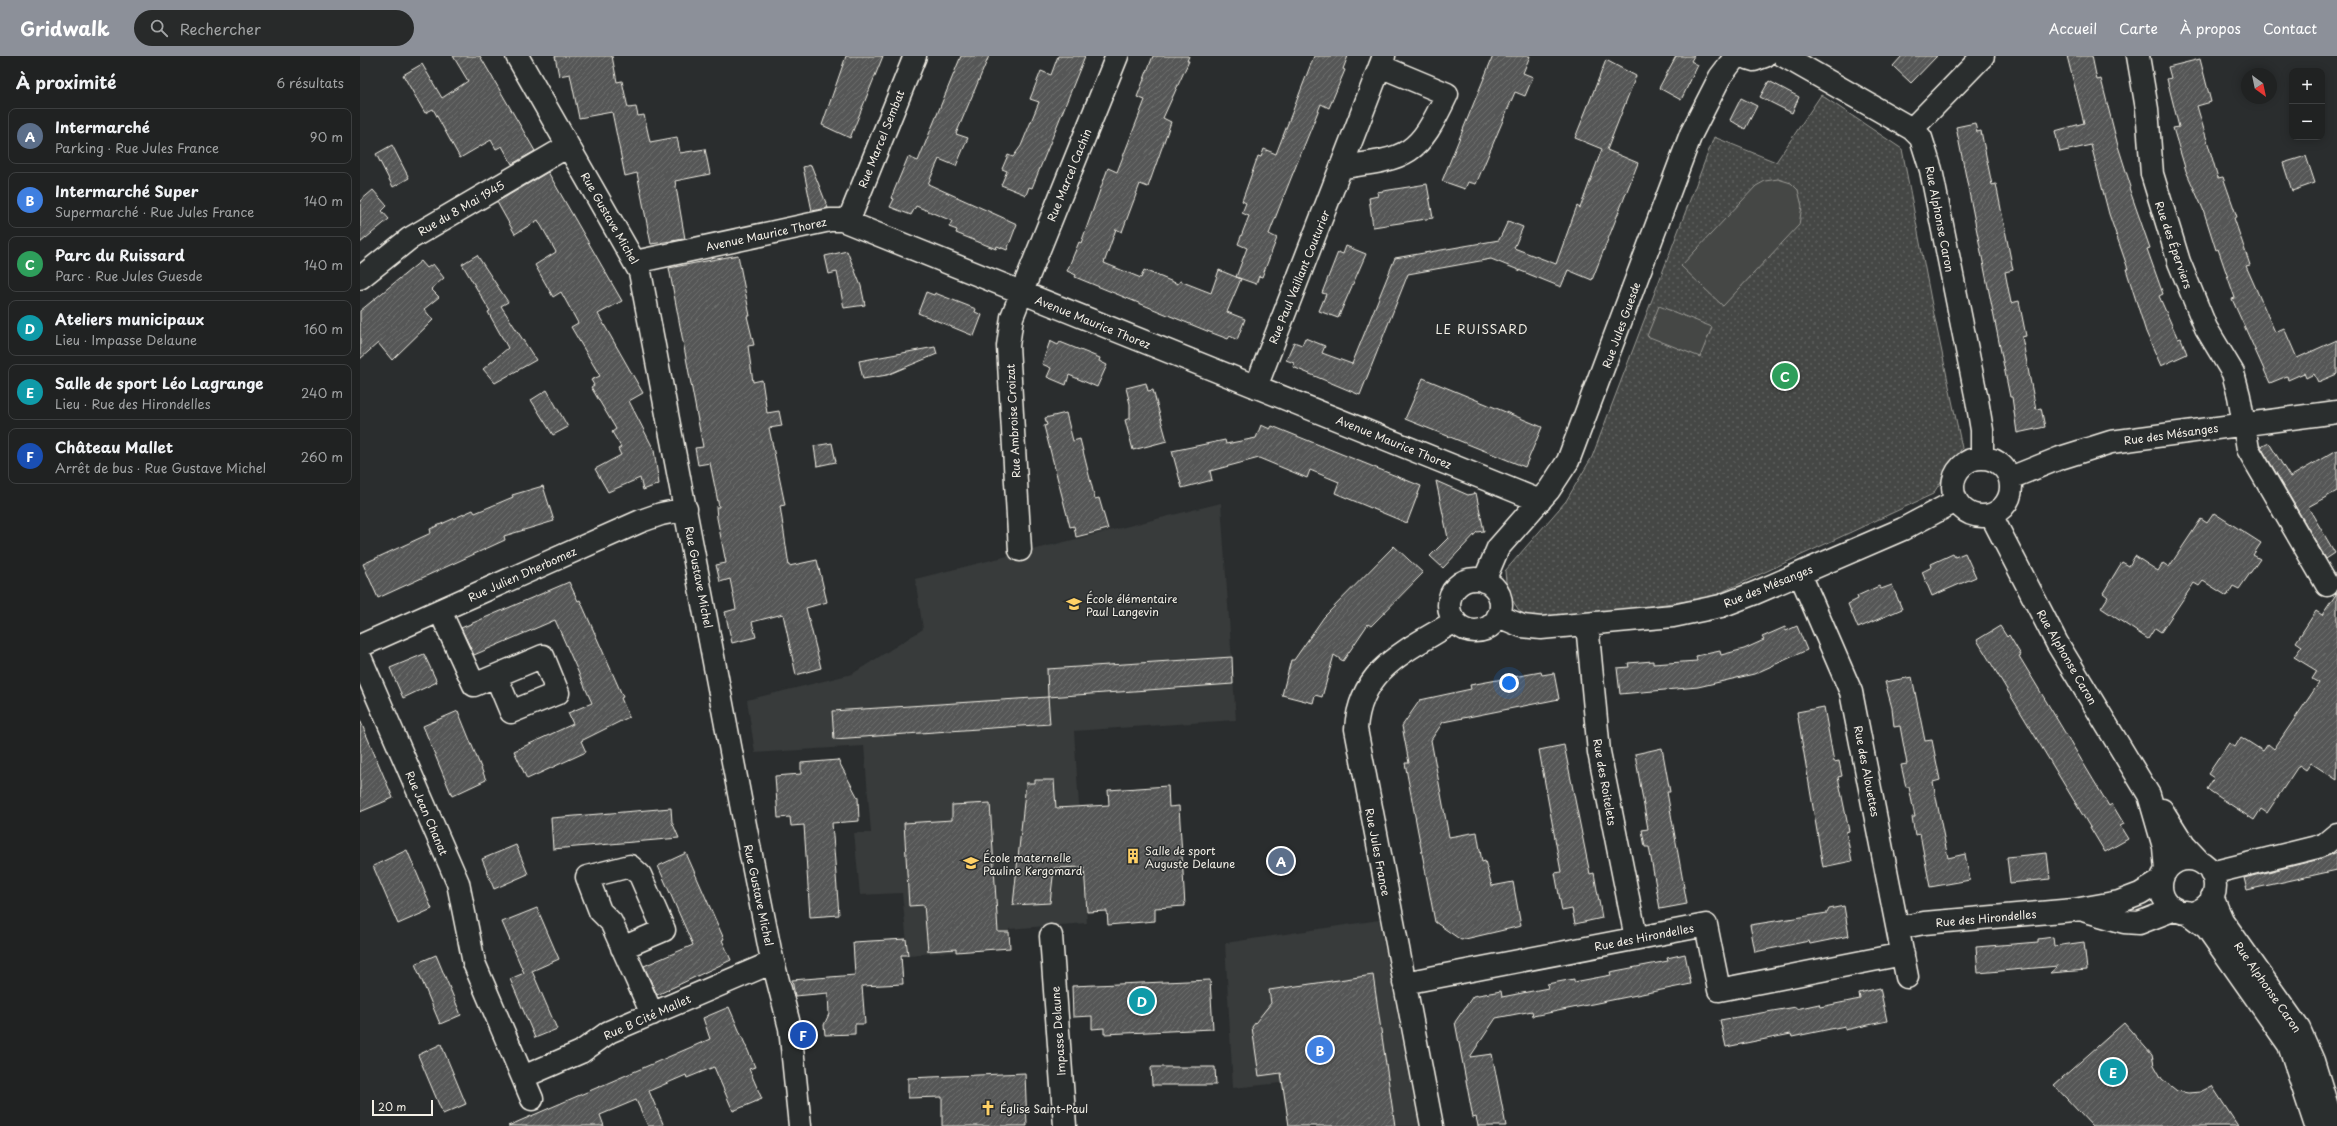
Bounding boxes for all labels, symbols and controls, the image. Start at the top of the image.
search box [134,10,414,46]
text: Gridwalk [20,14,110,42]
icon: search [148,17,170,39]
text: Rechercher [180,17,261,40]
text: Accueil [2049,18,2097,39]
text: Carte [2119,18,2158,39]
text: À propos [2180,18,2241,39]
text: Contact [2263,18,2317,39]
north arrow [2241,68,2277,104]
map controls [2289,68,2325,140]
button: + [2289,68,2325,104]
text: À proximité [16,69,116,95]
text: 6 résultats [277,73,344,92]
street label: Rue Marcel Sembat [854,87,909,191]
button: − [2289,104,2325,140]
text: Intermarché [55,115,150,138]
street label: Rue Marcel Cachin [1043,126,1095,224]
text: A [25,127,35,146]
text: 90 m [310,127,343,146]
text: Parking · Rue Jules France [55,138,219,157]
street label: Rue Alphonse Caron [1921,165,1959,273]
street label: Rue Gustave Michel [577,169,643,267]
street label: Rue du 8 Mai 1945 [415,176,507,240]
text: Intermarché Super [55,179,198,202]
text: B [26,191,34,210]
text: 140 m [304,191,343,210]
street label: Rue des Éperviers [2151,199,2197,291]
text: Supermarché · Rue Jules France [55,202,254,221]
street label: Rue Paul Vaillant Couturier [1264,207,1334,347]
street label: Avenue Maurice Thorez [704,213,828,255]
text: Parc du Ruissard [55,243,185,266]
text: C [25,255,35,274]
text: 140 m [304,255,343,274]
text: Parc · Rue Jules Guesde [55,266,203,285]
street label: Rue Jules Guesde [1598,279,1645,370]
street label: Avenue Maurice Thorez [1033,291,1153,353]
text: Ateliers municipaux [55,307,204,330]
text: D [25,319,35,338]
text: 160 m [304,319,343,338]
district label: LE RUISSARD [1435,320,1529,338]
text: Lieu · Impasse Delaune [55,330,197,349]
pin: C [1772,361,1798,391]
street label: Rue Ambroise Croizat [1001,363,1024,478]
text: Salle de sport Léo Lagrange [55,371,264,394]
text: E [26,383,34,402]
text: 240 m [301,383,343,402]
text: Lieu · Rue des Hirondelles [55,394,211,413]
street label: Avenue Maurice Thorez [1334,411,1454,473]
street label: Rue des Mésanges [2123,419,2219,449]
text: Château Mallet [55,435,173,458]
text: F [26,447,34,466]
text: 260 m [301,447,343,466]
text: Arrêt de bus · Rue Gustave Michel [55,458,266,477]
street label: Rue Gustave Michel [681,525,717,629]
street label: Rue Julien Dherbomez [465,542,579,606]
street label: Rue des Mésanges [1721,560,1815,612]
place label: École élémentaire Paul Langevin [1086,590,1178,620]
school or university icon: École élémentaire Paul Langevin [1065,595,1083,613]
street label: Rue Alphonse Caron [2033,606,2101,708]
your location [1499,673,1519,693]
street label: Rue des Alouettes [1850,724,1884,818]
street label: Rue des Roitelets [1589,737,1621,827]
street label: Rue Jean Chanat [402,768,453,858]
street label: Rue Jules France [1361,807,1395,897]
place label: Salle de sport Auguste Delaune [1145,842,1235,872]
street label: Rue Gustave Michel [740,843,778,947]
pin: A [1268,846,1294,876]
building icon: Salle de sport Auguste Delaune [1124,847,1142,865]
place label: École maternelle Pauline Kergomard [983,849,1083,879]
school or university icon: École maternelle Pauline Kergomard [962,854,980,872]
street label: Rue des Hirondelles [1935,905,2037,931]
street label: Rue des Hirondelles [1593,919,1695,955]
street label: Rue Alphonse Caron [2230,938,2306,1036]
street label: Impasse Delaune [1046,986,1070,1076]
pin: D [1129,986,1155,1016]
street label: Rue B Cité Mallet [601,990,694,1044]
pin: F [790,1020,816,1050]
pin: B [1307,1035,1333,1065]
pin: E [2100,1057,2126,1087]
scale bar [372,1098,433,1117]
text: 20 m [378,1098,406,1115]
church icon: Église Saint-Paul [979,1099,997,1117]
place label: Église Saint-Paul [1000,1100,1088,1117]

